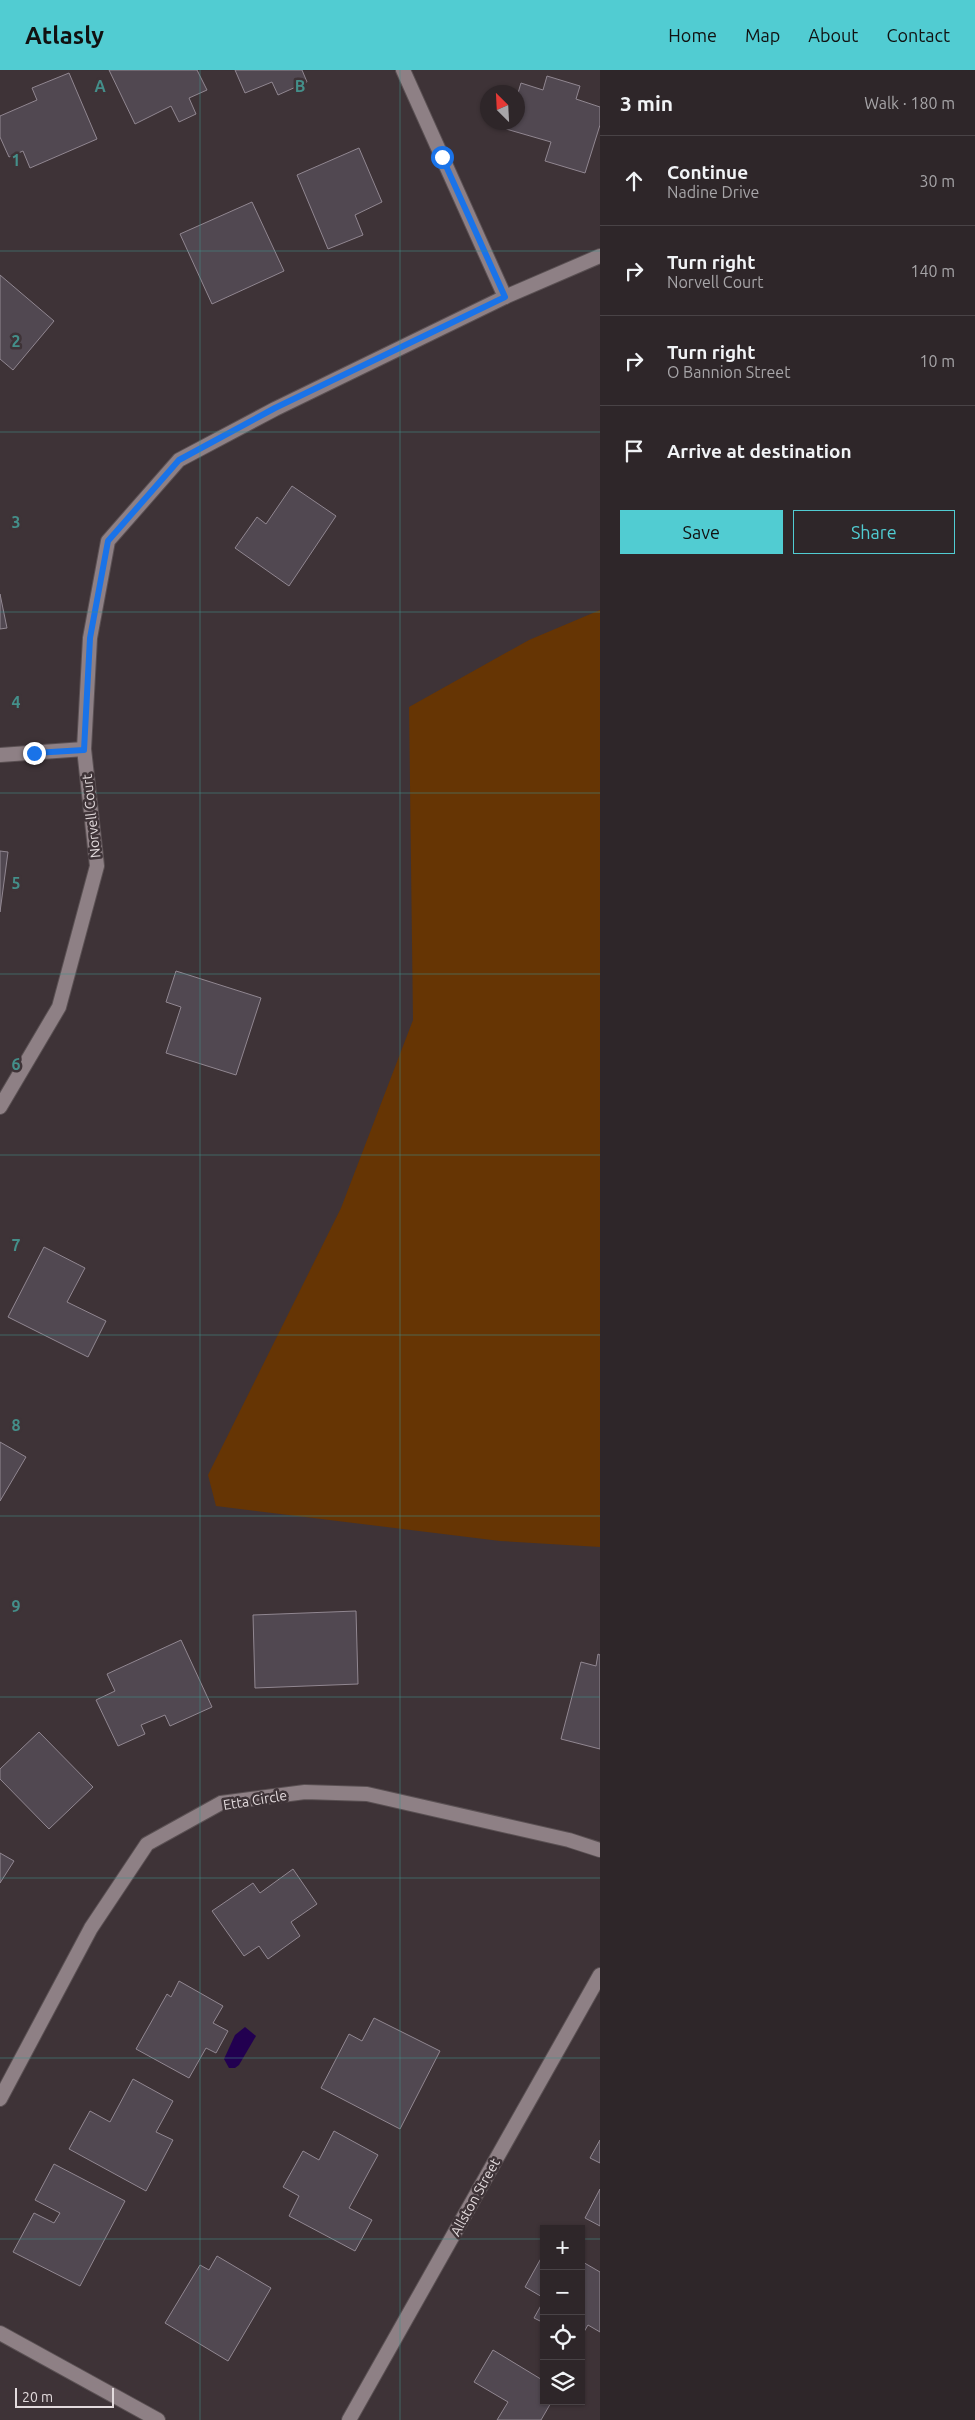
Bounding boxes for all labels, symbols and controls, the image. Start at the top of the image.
text: Atlasly [25,22,104,49]
text: Home [668,25,717,45]
text: Map [745,25,780,45]
text: About [808,25,858,45]
text: Contact [886,25,950,45]
text: A [94,77,106,95]
text: B [295,77,305,95]
north arrow [480,85,525,130]
text: 3 min [620,91,673,115]
text: Walk · 180 m [864,94,955,112]
route start [431,146,454,169]
text: 1 [11,151,21,169]
text: Continue [667,161,748,183]
icon: ahead [620,167,648,195]
text: 30 m [919,172,955,190]
text: Nadine Drive [667,183,759,201]
text: Turn right [667,251,755,273]
icon: right [620,257,648,285]
text: 140 m [910,262,955,280]
text: Norvell Court [667,273,764,291]
text: 2 [11,332,21,350]
text: Turn right [667,341,755,363]
icon: right [620,347,648,375]
text: 10 m [919,352,955,370]
text: O Bannion Street [667,363,790,381]
icon: arrive [620,437,648,465]
text: Arrive at destination [667,440,852,462]
button: Save [620,510,783,554]
button: Share [793,510,955,554]
text: 3 [11,513,21,531]
text: 4 [11,693,21,711]
route end [23,742,46,765]
street label: Norvell Court [79,773,103,859]
text: 5 [11,874,21,892]
text: 6 [11,1055,21,1073]
text: 7 [11,1236,21,1254]
text: 8 [11,1416,21,1434]
text: 9 [11,1597,21,1615]
street label: Etta Circle [222,1787,288,1813]
street label: Allston Street [447,2155,503,2239]
map controls [540,2225,585,2405]
button: + [540,2225,585,2270]
button: − [540,2270,585,2315]
button: locate [540,2315,585,2360]
button: layers [540,2360,585,2405]
scale bar [15,2385,114,2408]
text: 20 m [22,2389,53,2405]

